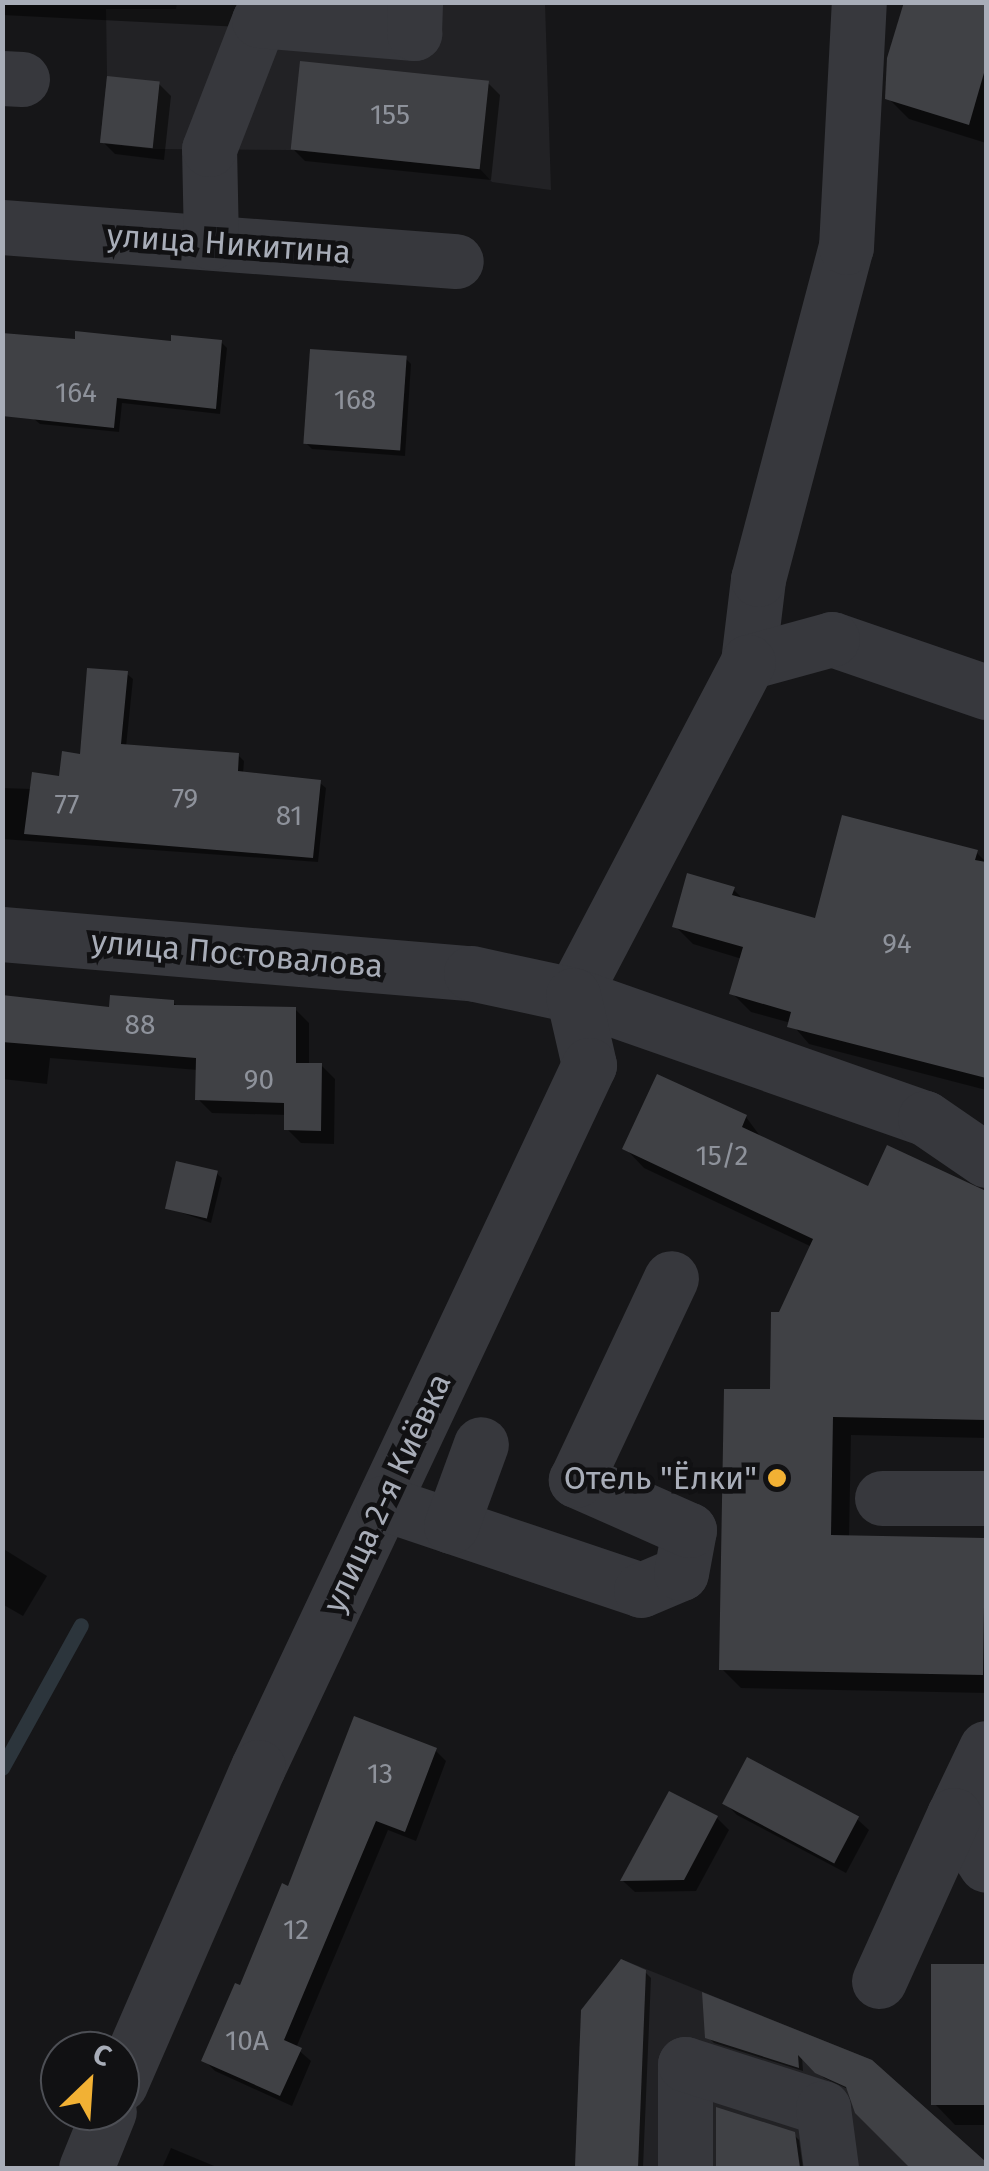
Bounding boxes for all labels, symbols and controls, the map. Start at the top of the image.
house number: 155 [370,98,410,132]
street label: улица Никитина [106,216,352,272]
house number: 164 [55,376,97,410]
house number: 168 [334,383,376,417]
house number: 79 [172,782,198,816]
house number: 77 [55,788,79,822]
house number: 81 [276,799,302,833]
street label: улица Постовалова [89,922,385,986]
house number: 94 [882,927,912,961]
house number: 88 [125,1008,155,1042]
house number: 90 [244,1063,274,1097]
house number: 15/2 [696,1139,748,1173]
street label: улица 2-я Киёвка [315,1367,459,1619]
place label: Отель "Ёлки" [564,1459,757,1497]
marker: Отель "Ёлки" [766,1467,788,1489]
house number: 13 [367,1757,393,1791]
house number: 12 [283,1913,309,1947]
house number: 10А [225,2024,269,2058]
north arrow [40,2031,140,2131]
text: С [88,2037,116,2074]

